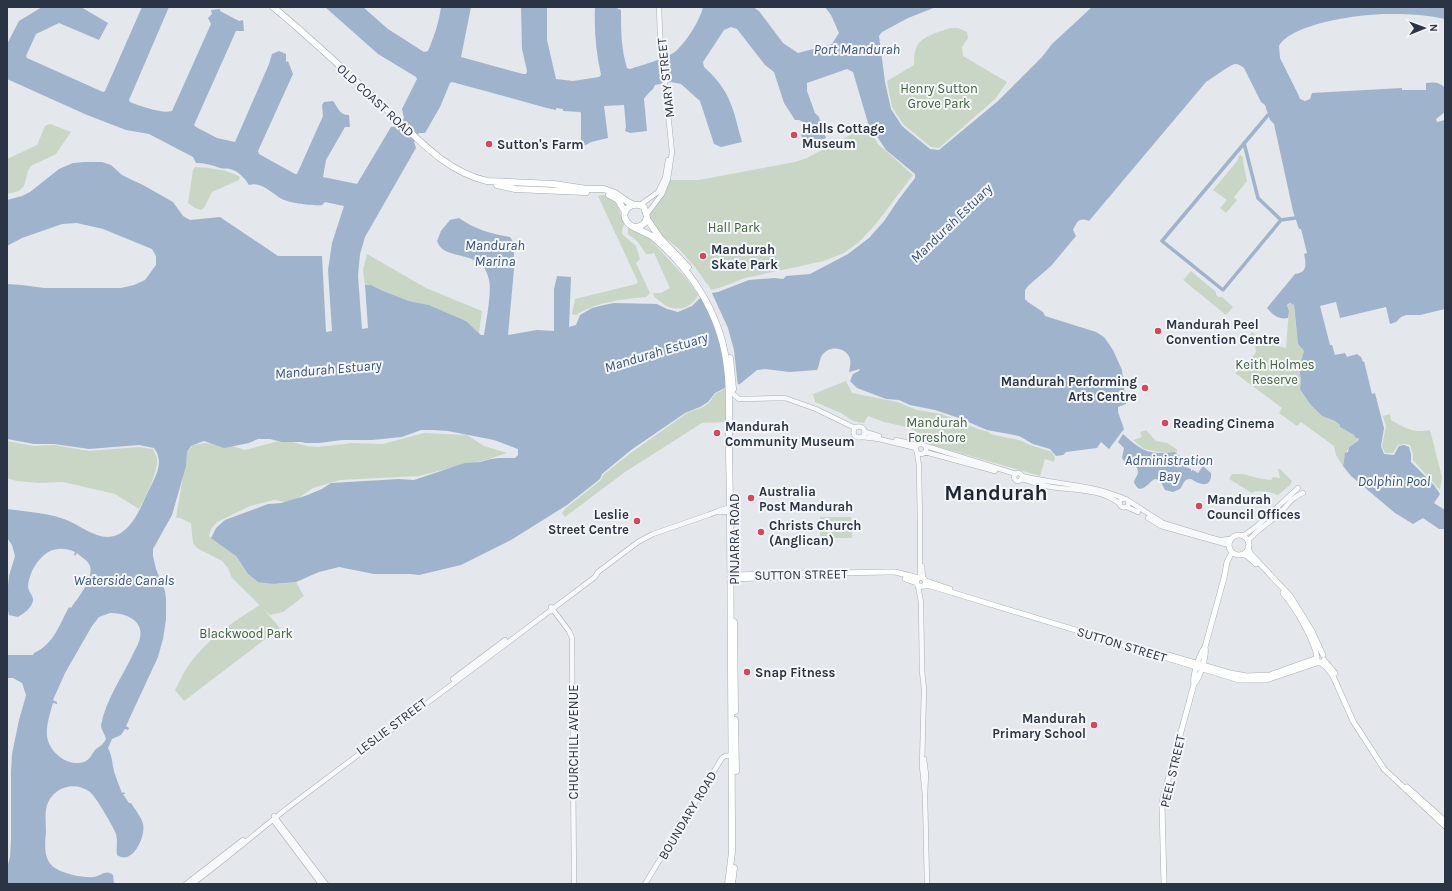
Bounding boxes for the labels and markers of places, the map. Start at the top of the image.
place label: Halls Cottage Museum [802,121,885,151]
marker: Halls Cottage Museum [789,130,799,140]
place label: Sutton's Farm [497,137,583,152]
marker: Sutton's Farm [484,139,494,149]
place label: Mandurah Skate Park [711,242,778,272]
marker: Mandurah Skate Park [698,251,708,261]
place label: Mandurah Peel Convention Centre [1166,317,1280,347]
marker: Mandurah Peel Convention Centre [1153,326,1163,336]
place label: Mandurah Performing Arts Centre [1001,374,1137,404]
marker: Mandurah Performing Arts Centre [1140,383,1150,393]
place label: Reading Cinema [1173,416,1275,431]
marker: Reading Cinema [1160,418,1170,428]
place label: Mandurah Community Museum [725,419,855,449]
marker: Mandurah Community Museum [712,428,722,438]
place label: Australia Post Mandurah [759,484,853,514]
place label: Mandurah Council Offices [1207,492,1301,522]
marker: Australia Post Mandurah [746,493,756,503]
marker: Mandurah Council Offices [1194,501,1204,511]
place label: Leslie Street Centre [548,507,629,537]
marker: Leslie Street Centre [632,516,642,526]
place label: Christs Church (Anglican) [769,518,861,548]
marker: Christs Church (Anglican) [756,527,766,537]
place label: Snap Fitness [755,665,836,680]
marker: Snap Fitness [742,667,752,677]
place label: Mandurah Primary School [992,711,1086,741]
marker: Mandurah Primary School [1089,720,1099,730]

